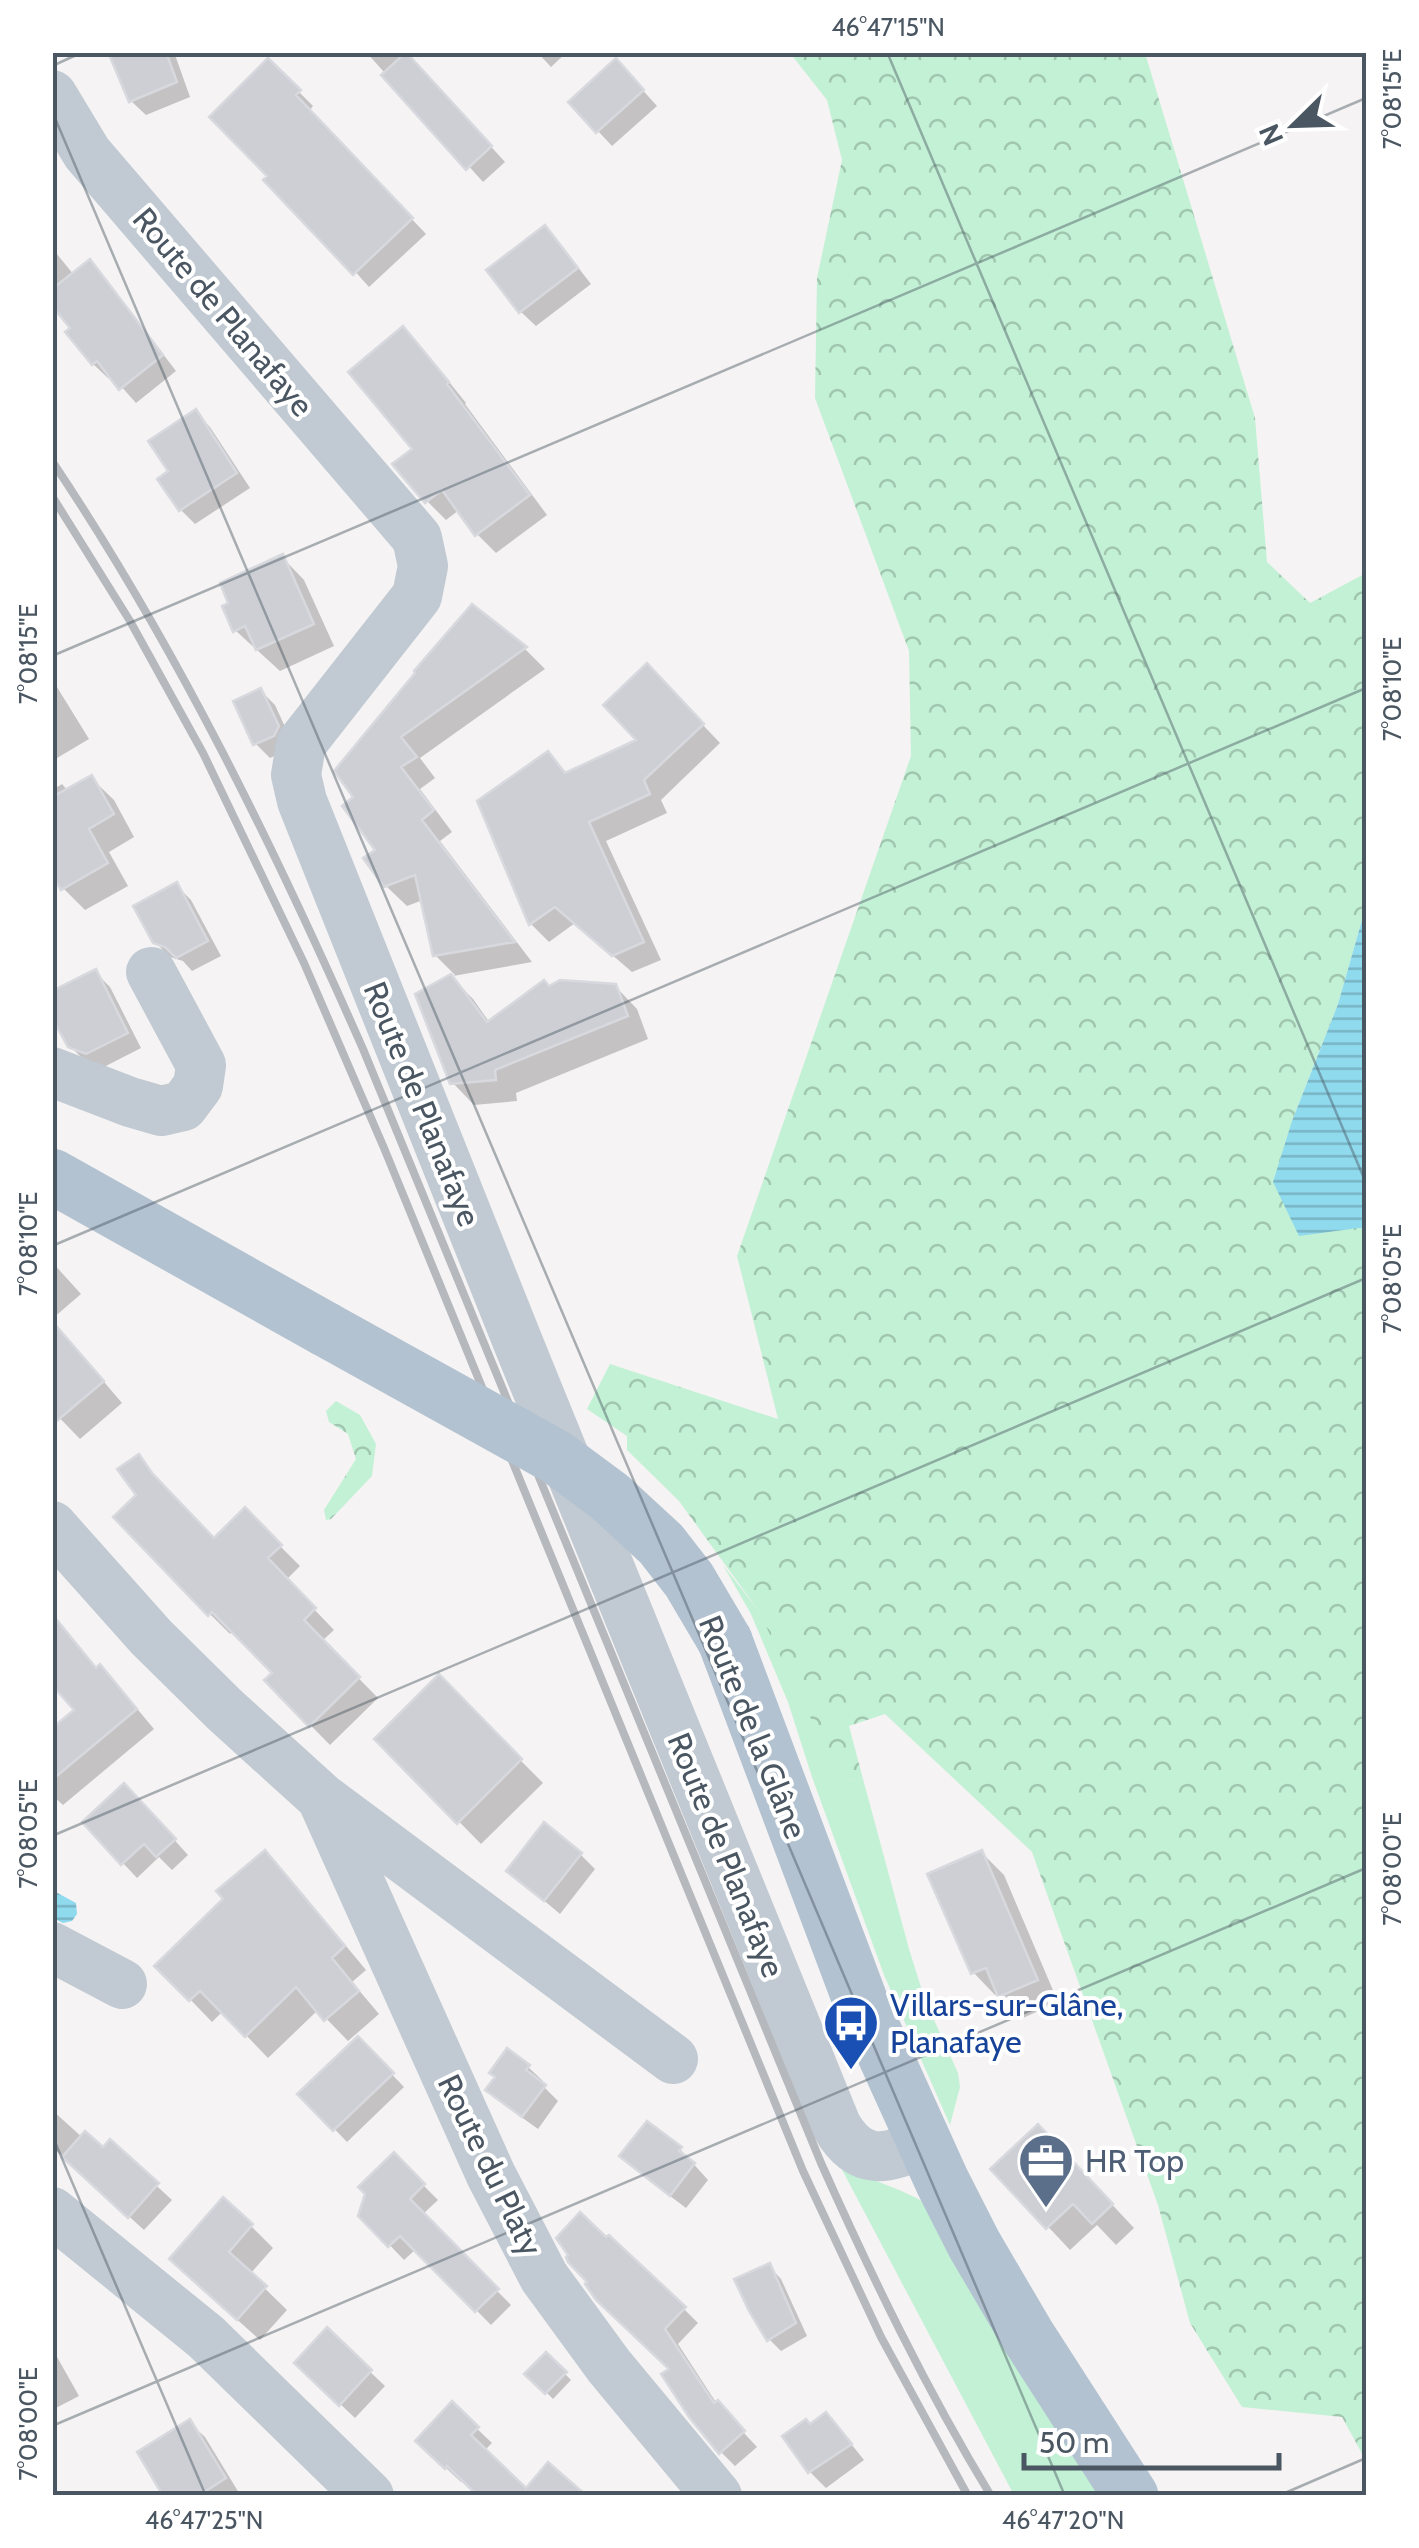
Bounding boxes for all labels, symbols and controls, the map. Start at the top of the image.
text: 46°47'15"N [831,12,945,42]
text: 7°08'15"E [1377,49,1407,149]
north arrow [1244,75,1344,175]
text: N [1251,119,1291,151]
street label: Route de Planafaye [125,199,322,424]
text: 7°08'15"E [13,604,43,704]
text: 7°08'10"E [1377,637,1407,741]
street label: Route de Planafaye [356,976,489,1232]
text: 7°08'10"E [13,1192,43,1296]
text: 7°08'05"E [1377,1224,1407,1334]
street label: Route de la Glâne [691,1610,816,1844]
street label: Route de Planafaye [660,1727,793,1983]
text: 7°08'05"E [13,1779,43,1889]
text: 7°08'00"E [1377,1812,1407,1926]
place label: Villars-sur-Glâne, Planafaye [890,1985,1124,2061]
bus stop icon: Villars-sur-Glâne, Planafaye [821,1993,881,2072]
street label: Route du Platy [430,2068,551,2262]
office icon: HR Top [1016,2131,1076,2210]
place label: HR Top [1085,2141,1184,2180]
text: 7°08'00"E [13,2367,43,2481]
scale bar [1024,2408,1279,2470]
text: 50 m [1039,2424,1109,2461]
text: 46°47'25"N [145,2505,263,2535]
text: 46°47'20"N [1002,2505,1124,2535]

